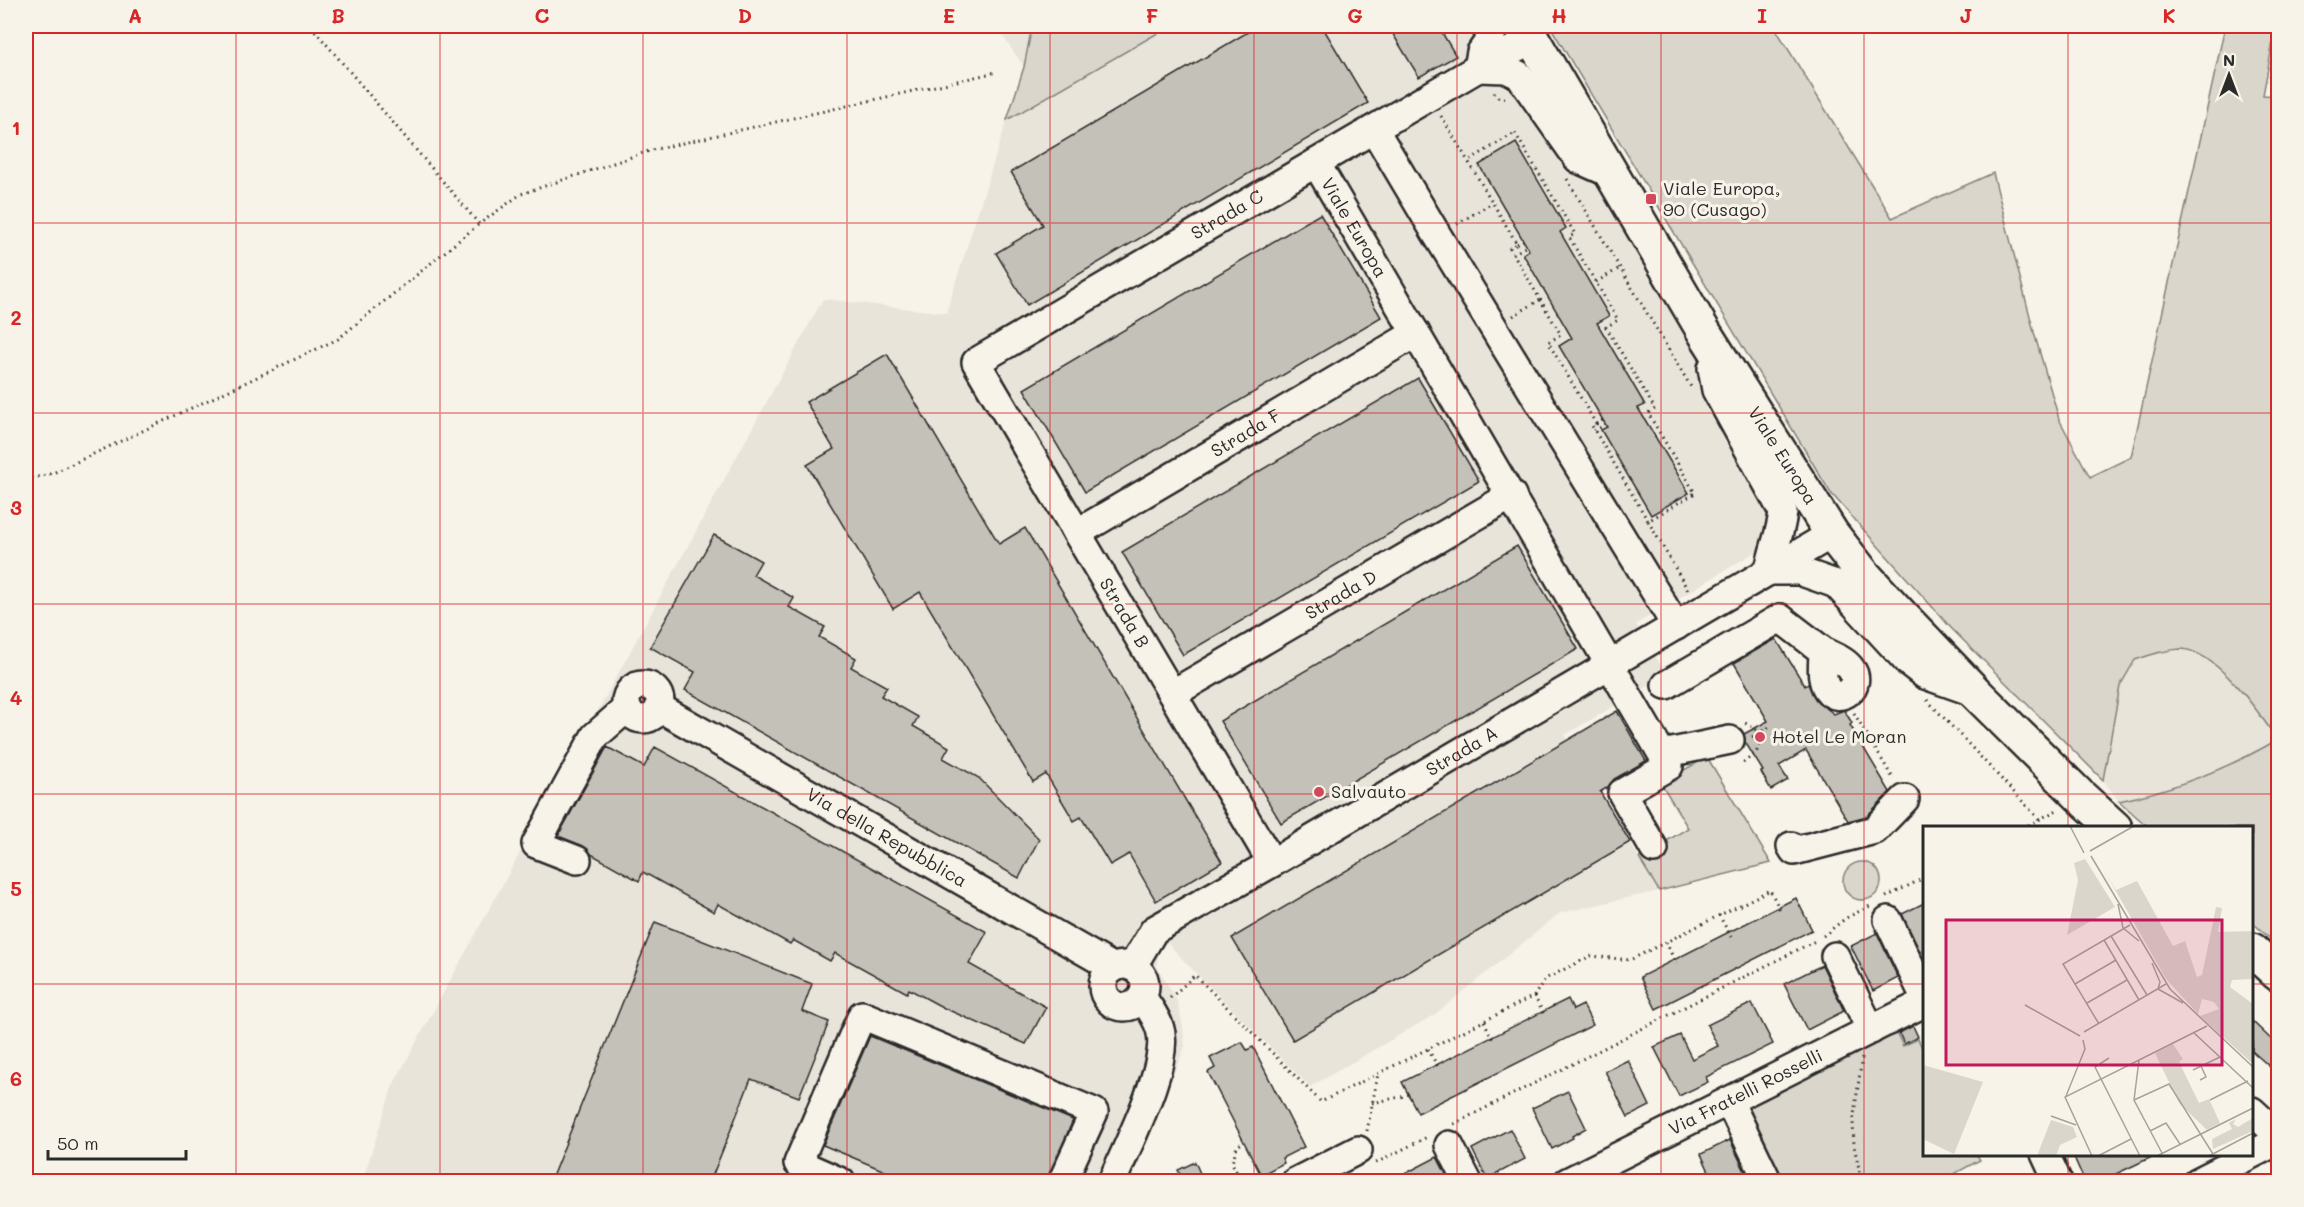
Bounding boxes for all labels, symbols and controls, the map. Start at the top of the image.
text: A [128,2,142,28]
text: B [331,2,345,28]
text: C [535,2,550,28]
text: D [738,2,752,28]
text: E [943,2,955,28]
text: F [1146,2,1159,28]
text: G [1347,2,1363,28]
text: H [1551,2,1567,28]
text: I [1757,2,1767,28]
text: J [1959,2,1973,28]
text: K [2162,2,2176,28]
north arrow [2199,45,2259,105]
text: N [2223,49,2235,70]
text: 1 [12,114,20,140]
street label: Viale Europa [1316,173,1393,282]
place label: Viale Europa, 90 (Cusago) [1663,176,1780,221]
street label: Strada C [1186,183,1267,244]
marker: Viale Europa, 90 (Cusago) [1644,192,1658,206]
text: 2 [10,304,22,330]
street label: Viale Europa [1743,401,1823,509]
street label: Strada F [1206,403,1284,462]
text: 3 [10,494,22,520]
street label: Strada D [1300,564,1381,624]
street label: Strada B [1095,573,1155,652]
text: 4 [10,684,23,710]
street label: Strada A [1421,720,1502,781]
place label: Hotel Le Moran [1772,724,1906,748]
marker: Hotel Le Moran [1753,730,1767,744]
place label: Salvauto [1331,779,1406,803]
street label: Via della Repubblica [802,781,972,892]
marker: Salvauto [1312,785,1326,799]
inset map [1923,826,2253,1156]
text: 5 [10,875,22,901]
street label: Via Fratelli Rosselli [1664,1043,1826,1140]
text: 6 [10,1065,22,1091]
scale bar [48,1123,186,1161]
text: 50 m [57,1131,99,1155]

